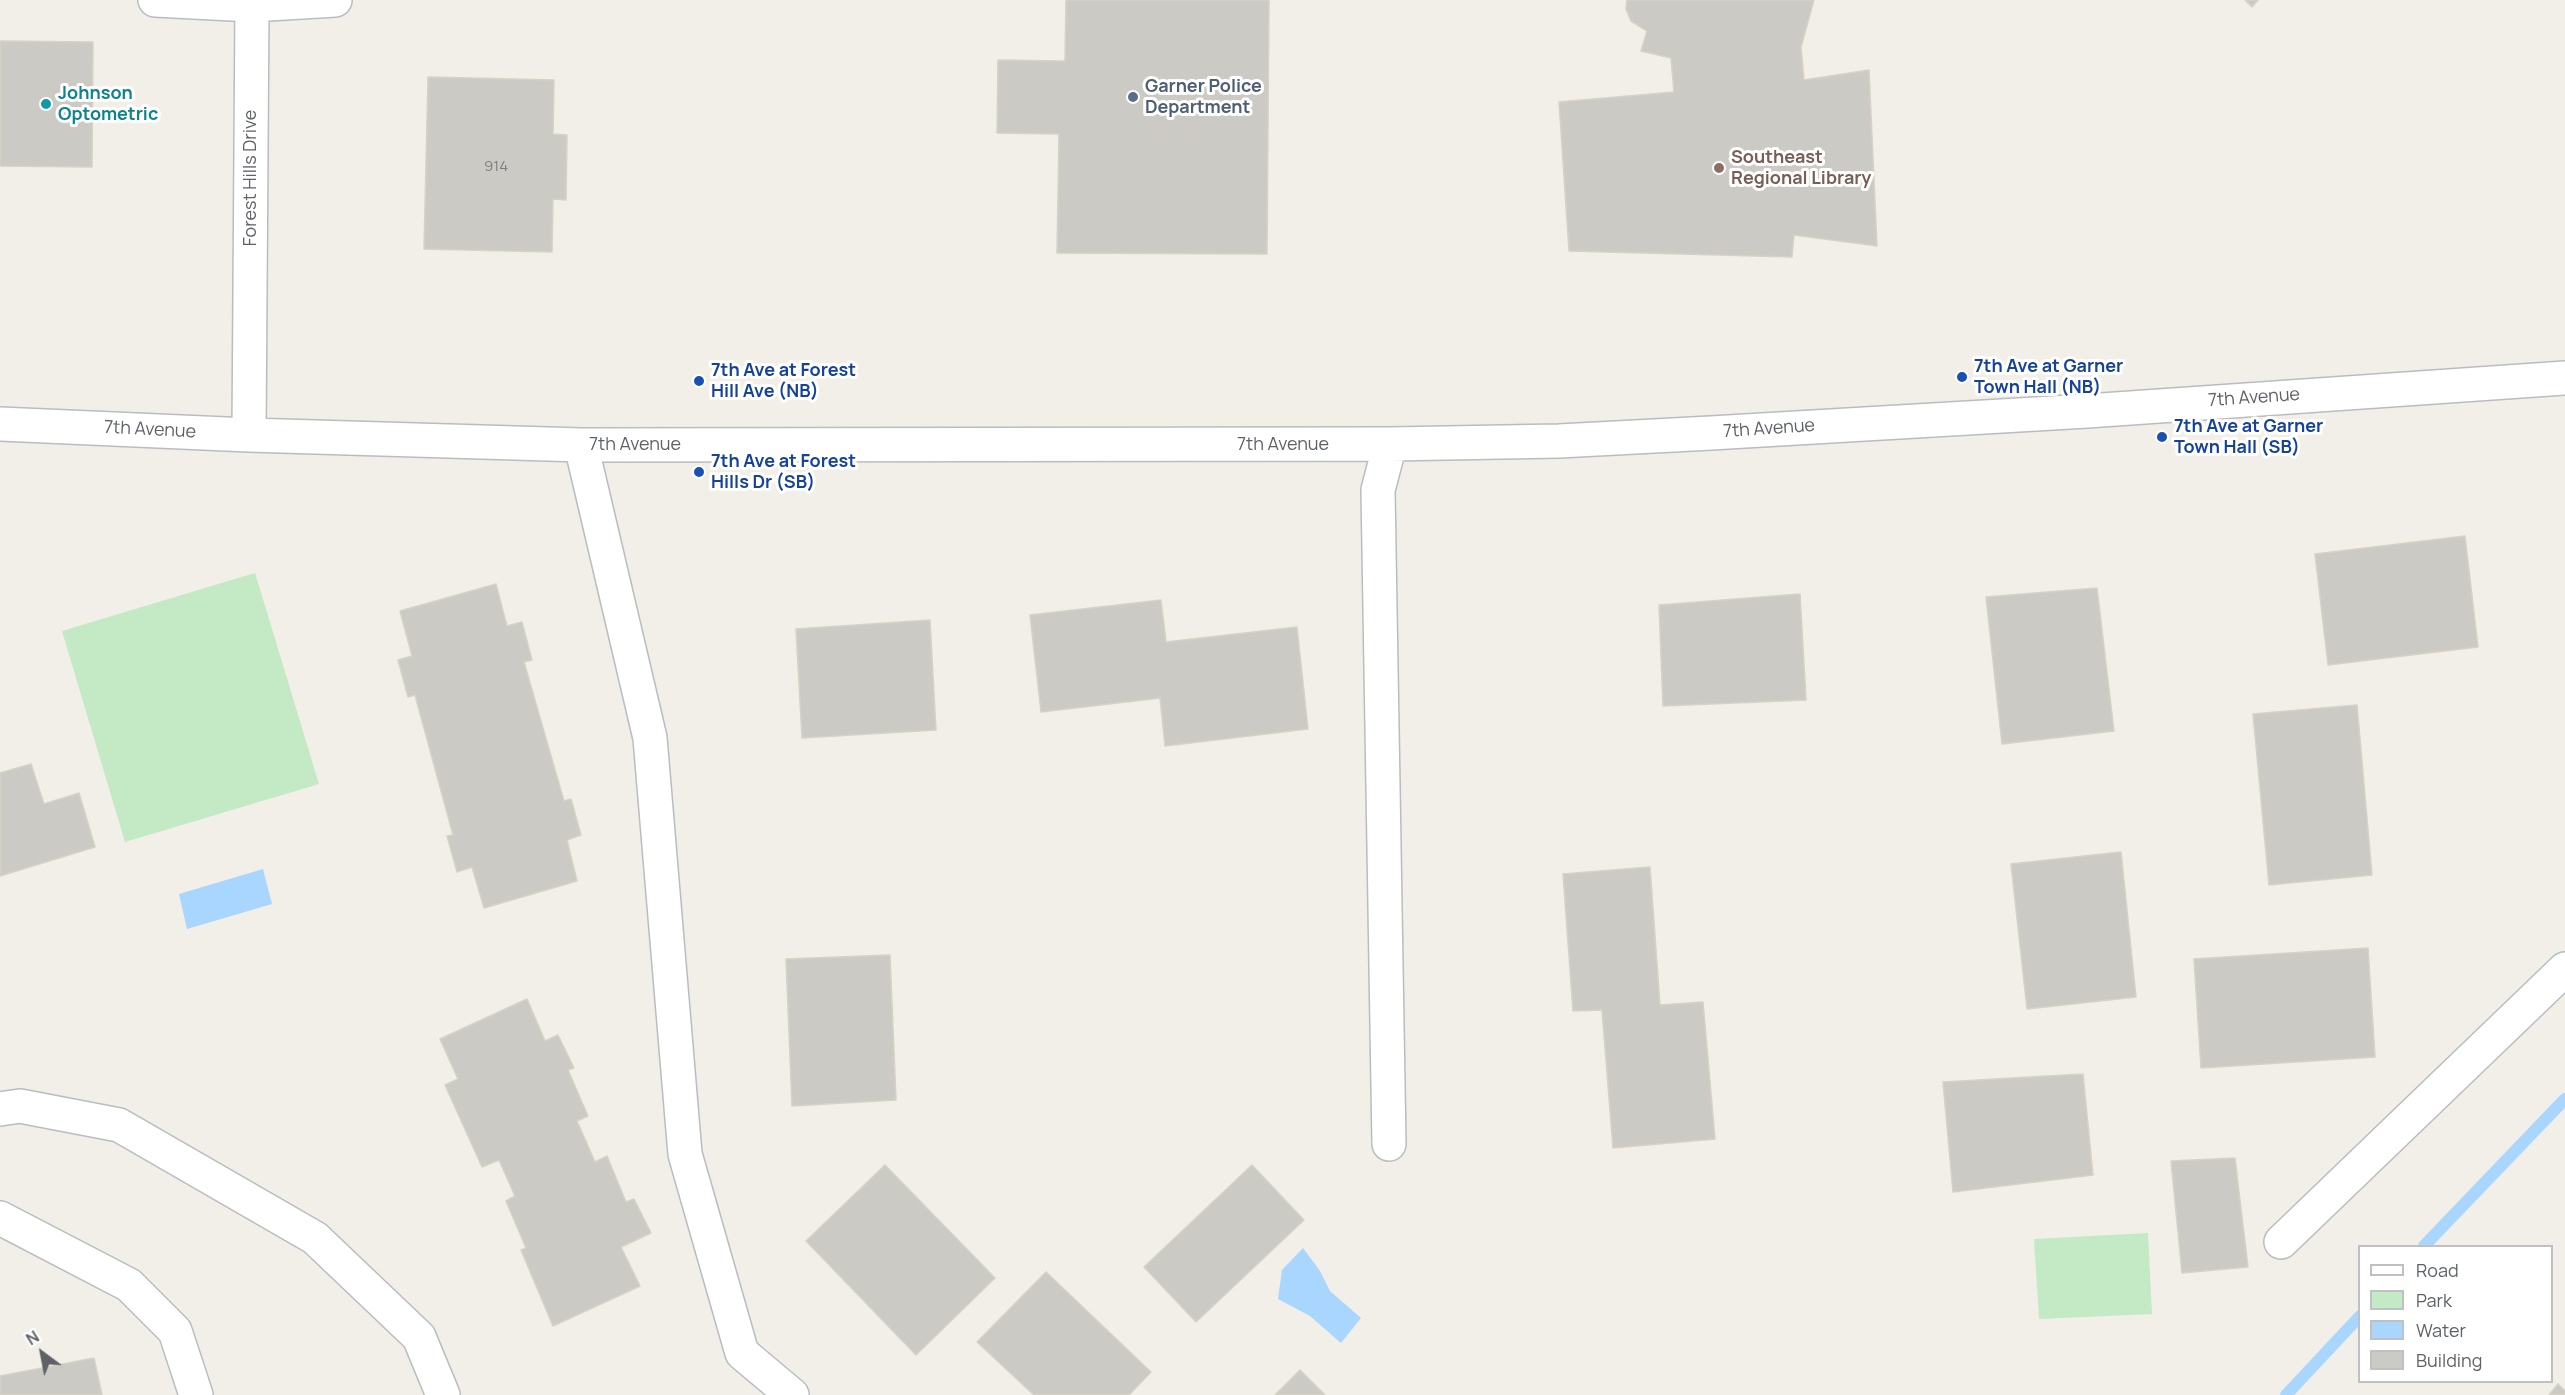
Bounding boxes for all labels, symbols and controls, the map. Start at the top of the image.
place label: Garner Police Department [1145,76,1262,118]
place label: Johnson Optometric [58,83,158,125]
marker: Garner Police Department [1126,90,1140,104]
marker: Johnson Optometric [39,97,53,111]
street label: Forest Hills Drive [240,110,262,246]
place label: Southeast Regional Library [1731,147,1871,190]
house number: 914 [484,158,508,176]
marker: Southeast Regional Library [1712,161,1726,175]
place label: 7th Ave at Garner Town Hall (NB) [1974,356,2123,398]
place label: 7th Ave at Forest Hill Ave (NB) [711,360,856,403]
marker: 7th Ave at Garner Town Hall (NB) [1955,370,1969,384]
marker: 7th Ave at Forest Hill Ave (NB) [692,374,706,388]
street label: 7th Avenue [2207,384,2301,412]
street label: 7th Avenue [1722,415,1816,443]
place label: 7th Ave at Garner Town Hall (SB) [2174,416,2323,458]
street label: 7th Avenue [103,417,197,443]
marker: 7th Ave at Garner Town Hall (SB) [2155,430,2169,444]
street label: 7th Avenue [589,434,681,456]
street label: 7th Avenue [1237,434,1329,456]
place label: 7th Ave at Forest Hills Dr (SB) [711,451,856,494]
marker: 7th Ave at Forest Hills Dr (SB) [692,465,706,479]
legend [2358,1245,2553,1383]
text: Road [2416,1258,2459,1282]
text: Park [2416,1288,2452,1312]
text: Water [2416,1318,2466,1342]
north arrow [12,1323,72,1383]
text: N [22,1325,43,1350]
text: Building [2416,1348,2482,1372]

